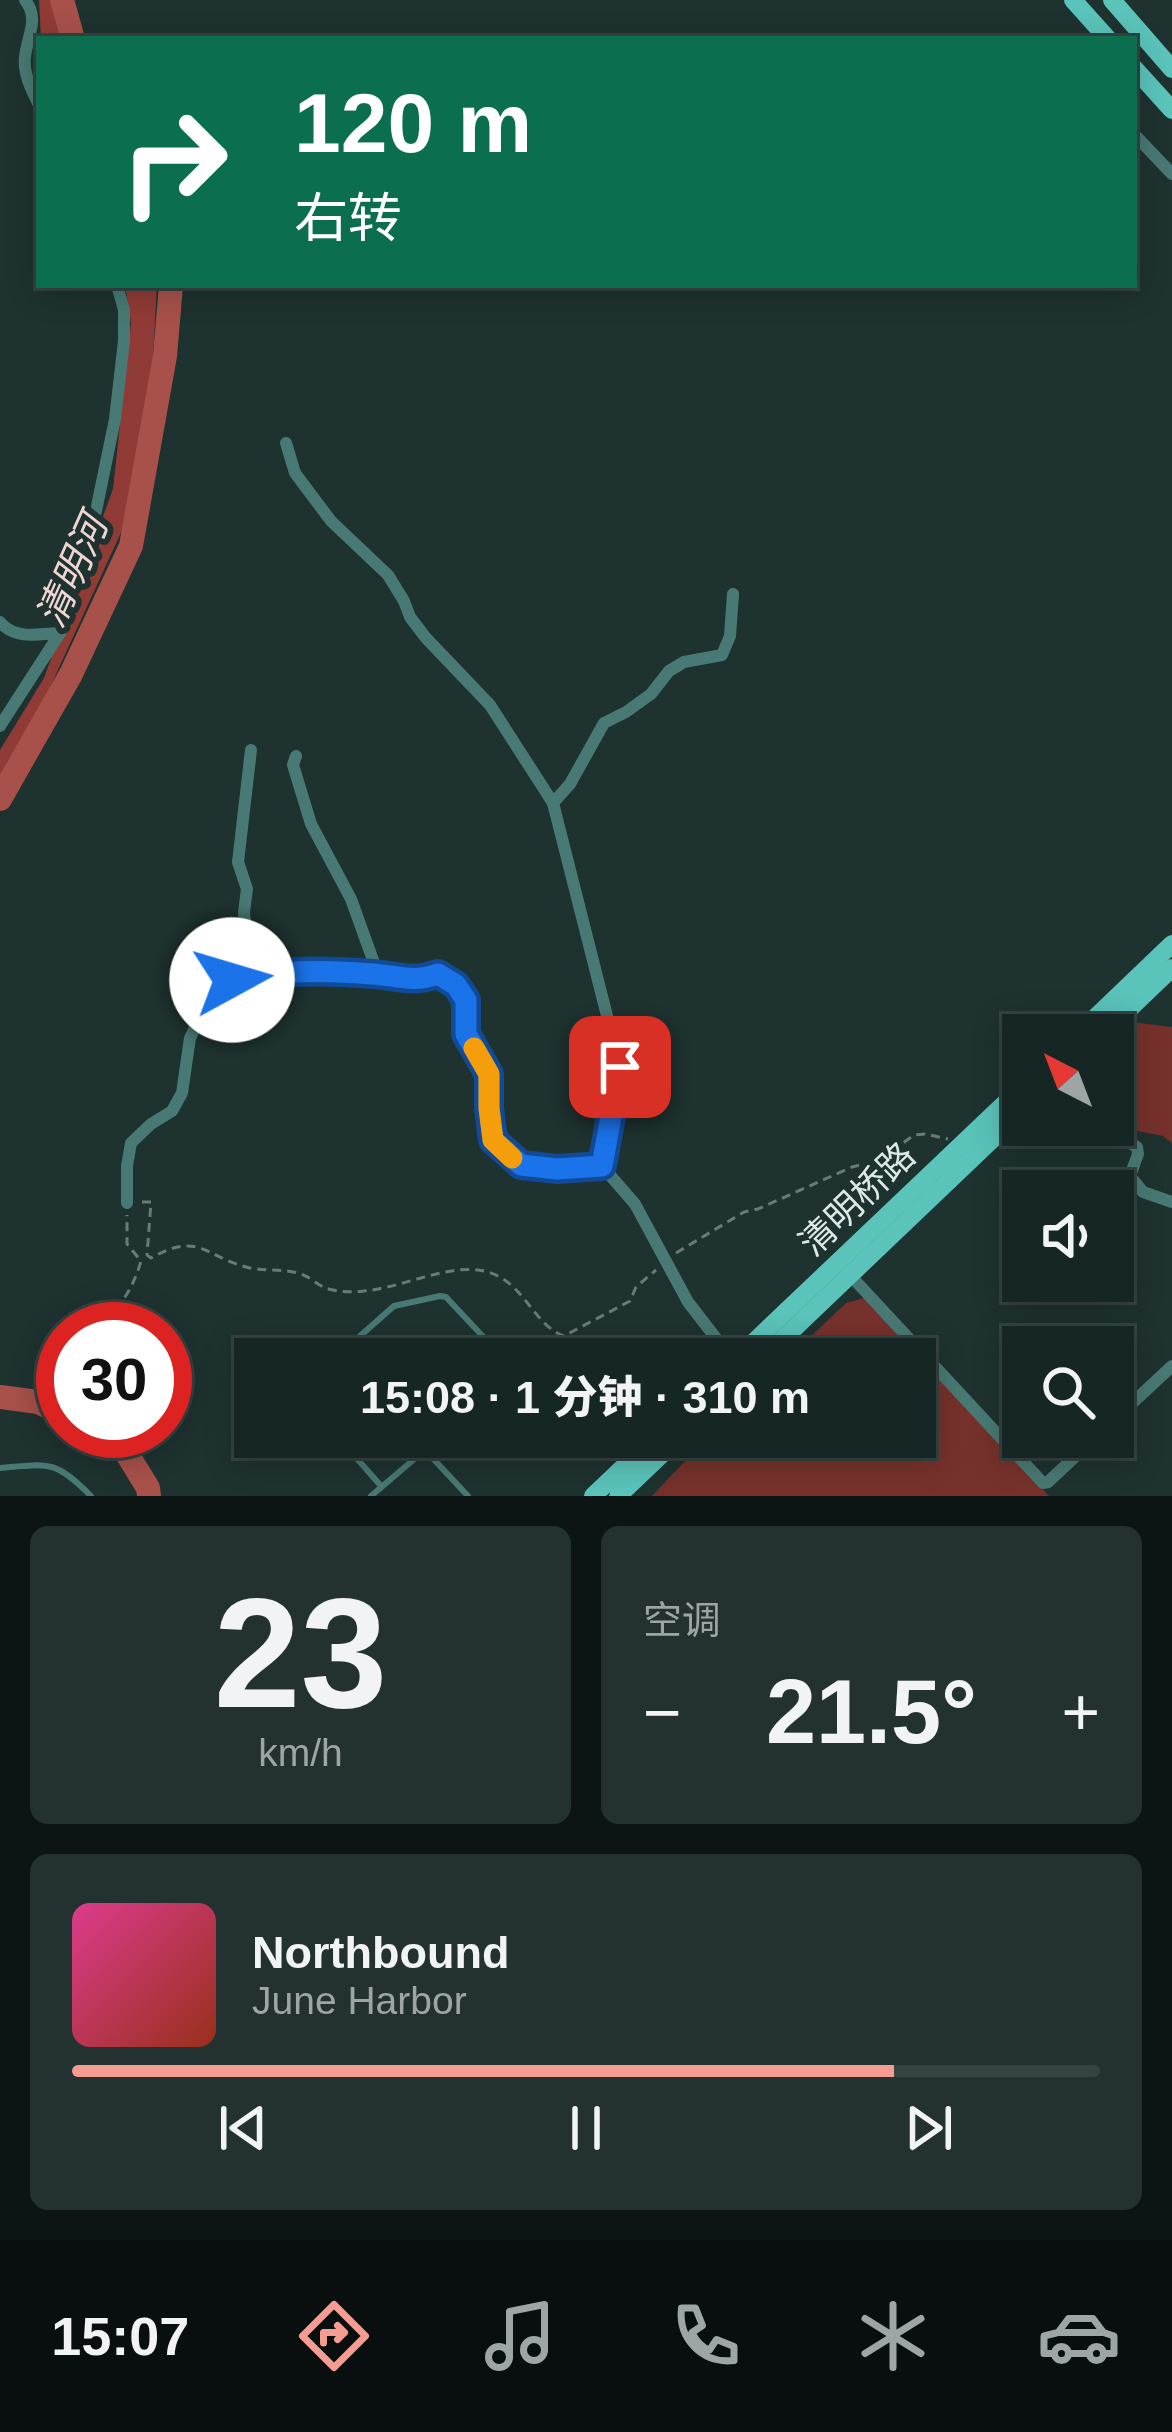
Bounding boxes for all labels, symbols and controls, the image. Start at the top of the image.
text: 120 m [294,76,532,170]
icon: right [96,84,252,240]
text: 右转 [294,188,402,248]
water label: 清明河 [29,502,118,633]
position arrow [169,917,295,1043]
north arrow [1002,1014,1134,1146]
map controls [1002,1014,1134,1458]
pin [569,1016,671,1118]
icon: arrive [587,1034,653,1100]
street label: 清明桥路 [791,1134,923,1264]
button: sound [1002,1170,1134,1302]
speed limit sign: 30 [36,1302,192,1458]
button: search [1002,1326,1134,1458]
text: 15:08 · 1 分钟 · 310 m [360,1372,810,1423]
text: 23 [214,1566,387,1740]
text: 空调 [643,1599,721,1642]
text: 21.5° [766,1662,977,1762]
text: − [643,1675,682,1749]
text: + [1061,1675,1100,1749]
text: km/h [258,1731,343,1774]
text: Northbound [252,1927,509,1978]
text: June Harbor [252,1979,467,2022]
icon: previous [210,2095,276,2161]
icon: pause [553,2095,619,2161]
icon: next [896,2095,962,2161]
icon: directions [292,2294,376,2378]
icon: music [478,2294,562,2378]
icon: phone [664,2294,748,2378]
icon: climate [851,2294,935,2378]
icon: car [1037,2294,1121,2378]
text: 15:07 [51,2306,189,2366]

